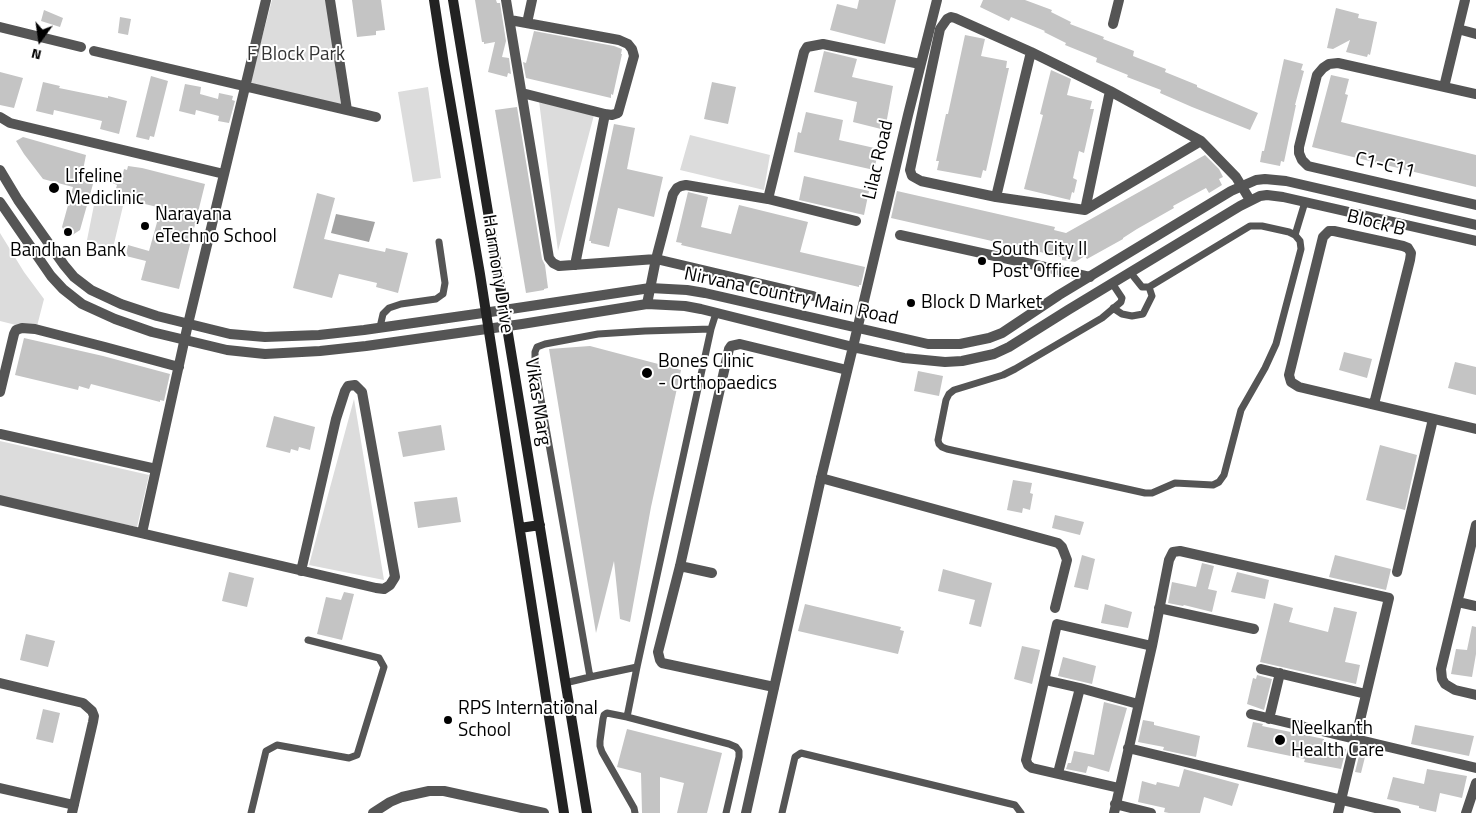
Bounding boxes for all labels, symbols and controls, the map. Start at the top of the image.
north arrow [15,15,65,65]
text: N [29,44,44,66]
park label: F Block Park [247,44,345,66]
street label: Lilac Road [859,118,899,202]
street label: C1-C11 [1353,148,1417,184]
place label: Lifeline Mediclinic [65,166,144,210]
marker: Lifeline Mediclinic [47,181,61,195]
place label: Narayana eTechno School [155,204,277,248]
street label: Block B [1344,206,1408,242]
street label: Harmony Drive [476,213,518,335]
marker: Narayana eTechno School [139,220,151,232]
marker: Bandhan Bank [62,226,74,238]
place label: South City II Post Office [992,239,1087,283]
place label: Bandhan Bank [10,240,126,262]
marker: South City II Post Office [976,255,988,267]
street label: Nirvana Country Main Road [682,263,900,331]
place label: Block D Market [921,292,1042,314]
marker: Block D Market [905,297,917,309]
place label: Bones Clinic - Orthopaedics [658,351,777,395]
street label: Vikas Marg [519,357,555,447]
marker: Bones Clinic - Orthopaedics [640,366,654,380]
place label: RPS International School [458,698,598,742]
marker: RPS International School [442,714,454,726]
place label: Neelkanth Health Care [1291,718,1384,762]
marker: Neelkanth Health Care [1273,733,1287,747]

